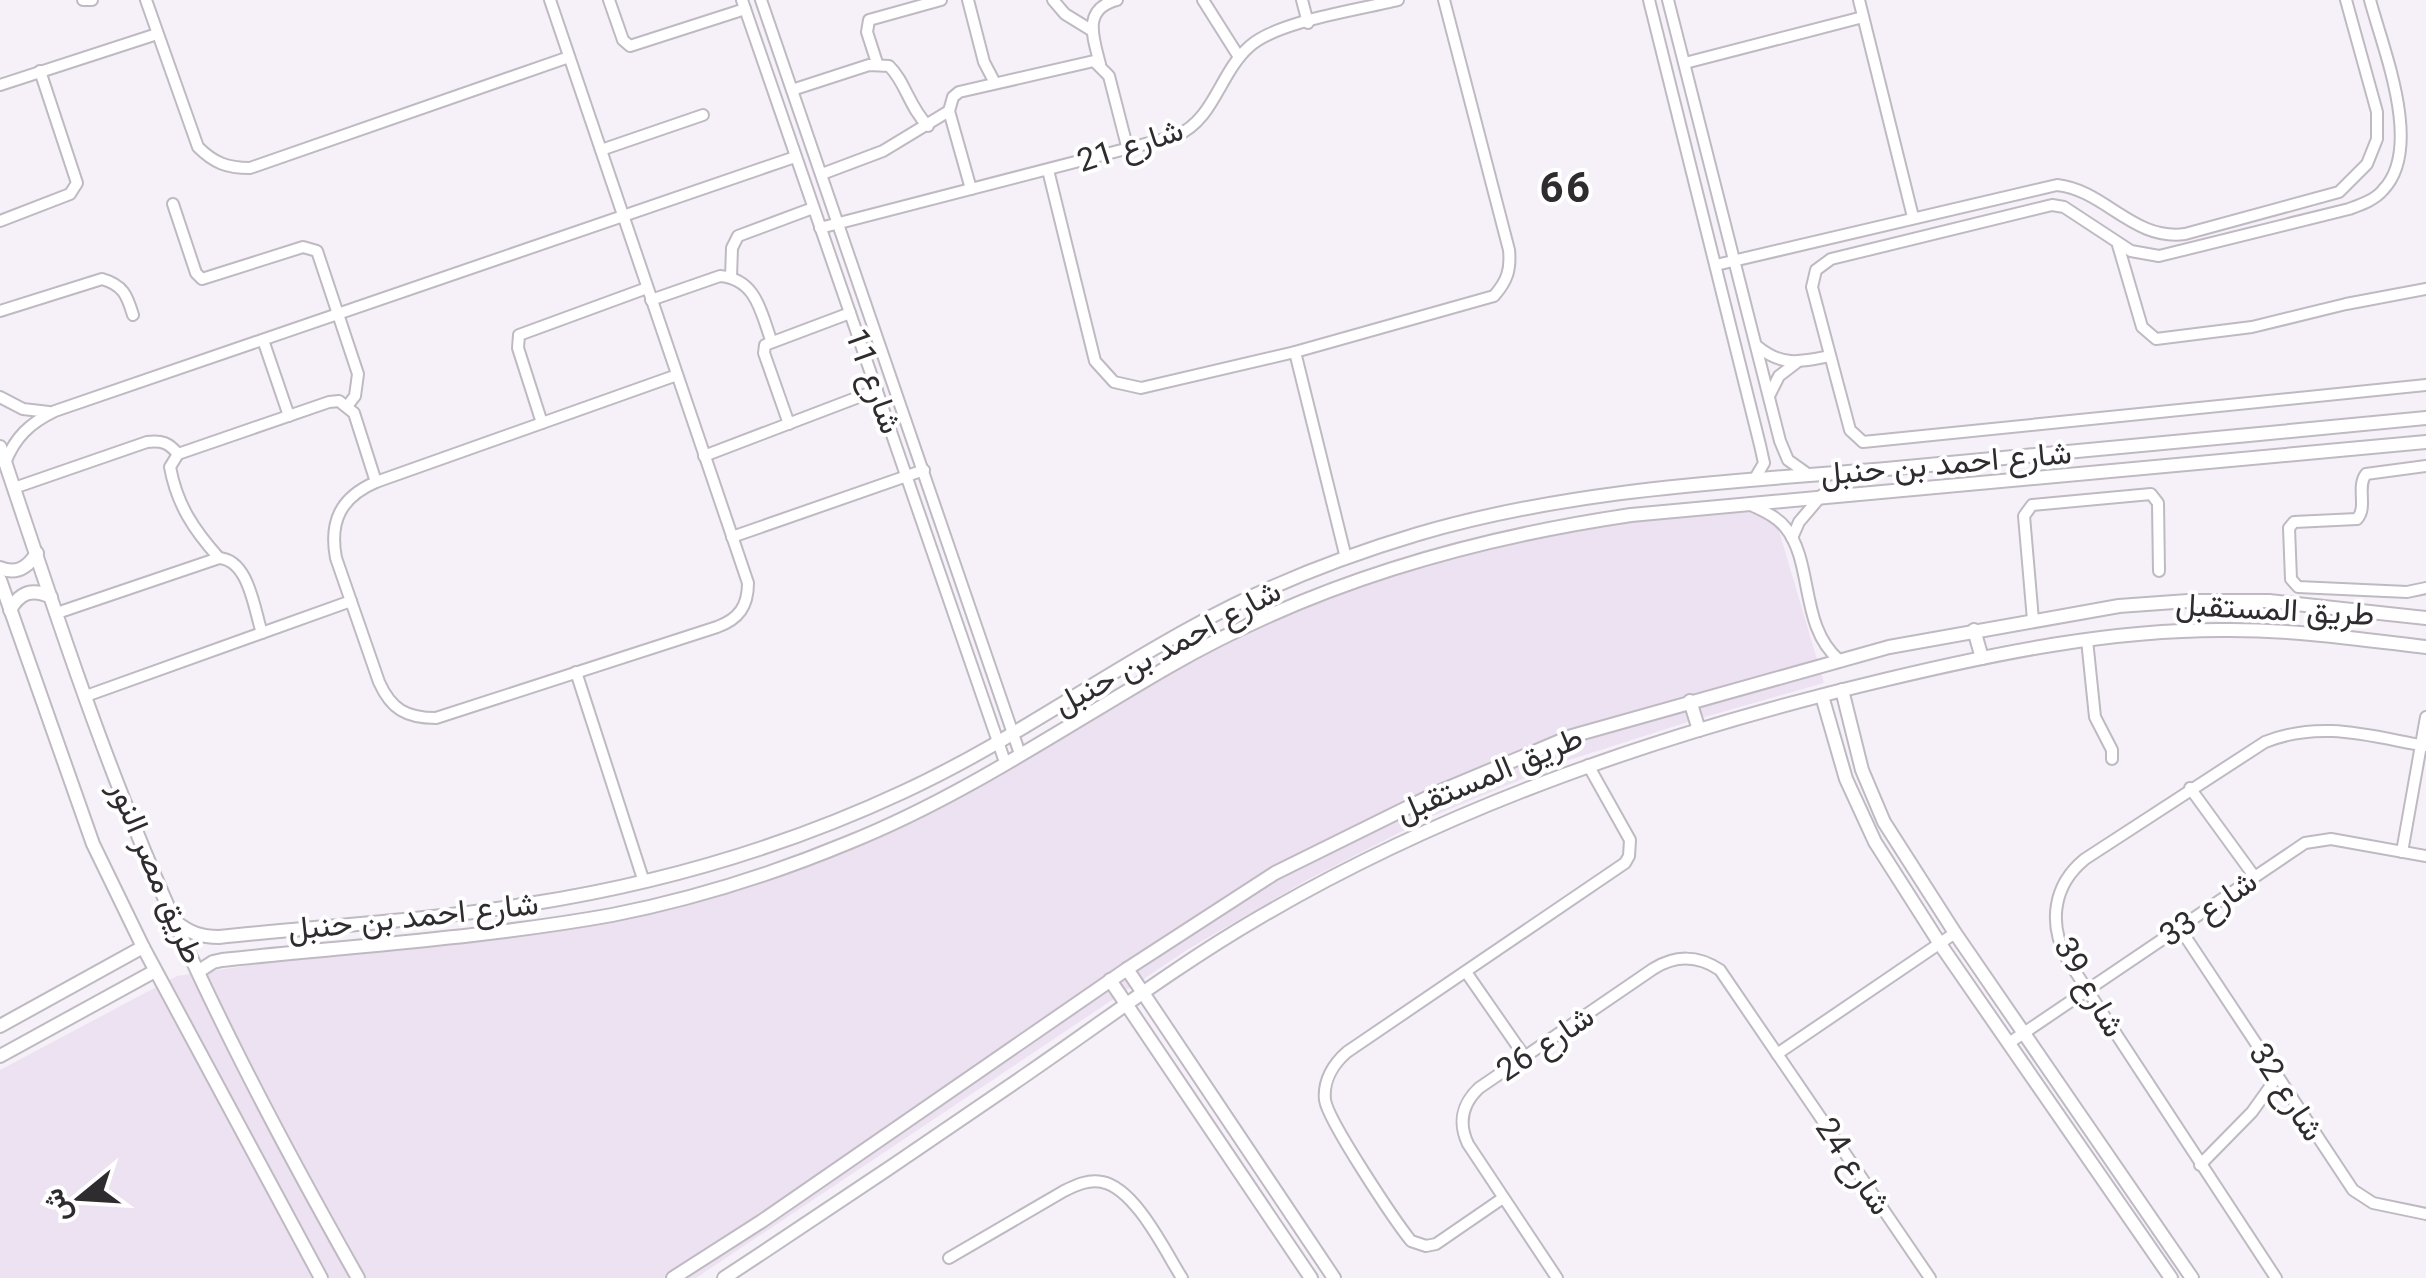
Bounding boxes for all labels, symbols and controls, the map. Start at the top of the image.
street label: شارع 21 [1071,107,1190,188]
district label: 66 [1539,159,1593,225]
street label: شارع 11 [829,322,913,442]
street label: شارع احمد بن حنبل [1819,430,2074,502]
street label: شارع احمد بن حنبل [1046,569,1291,731]
street label: طريق المستقبل [2174,582,2376,642]
street label: طريق المستقبل [1389,715,1592,839]
street label: طريق مصر النور [93,773,215,972]
street label: شارع 33 [2151,859,2269,962]
street label: شارع احمد بن حنبل [286,881,541,957]
street label: شارع 39 [2039,929,2136,1048]
street label: شارع 26 [1488,994,1606,1097]
street label: شارع 32 [2234,1034,2335,1153]
street label: شارع 24 [1800,1109,1903,1227]
north arrow [30,1148,130,1248]
text: ش [33,1182,85,1228]

